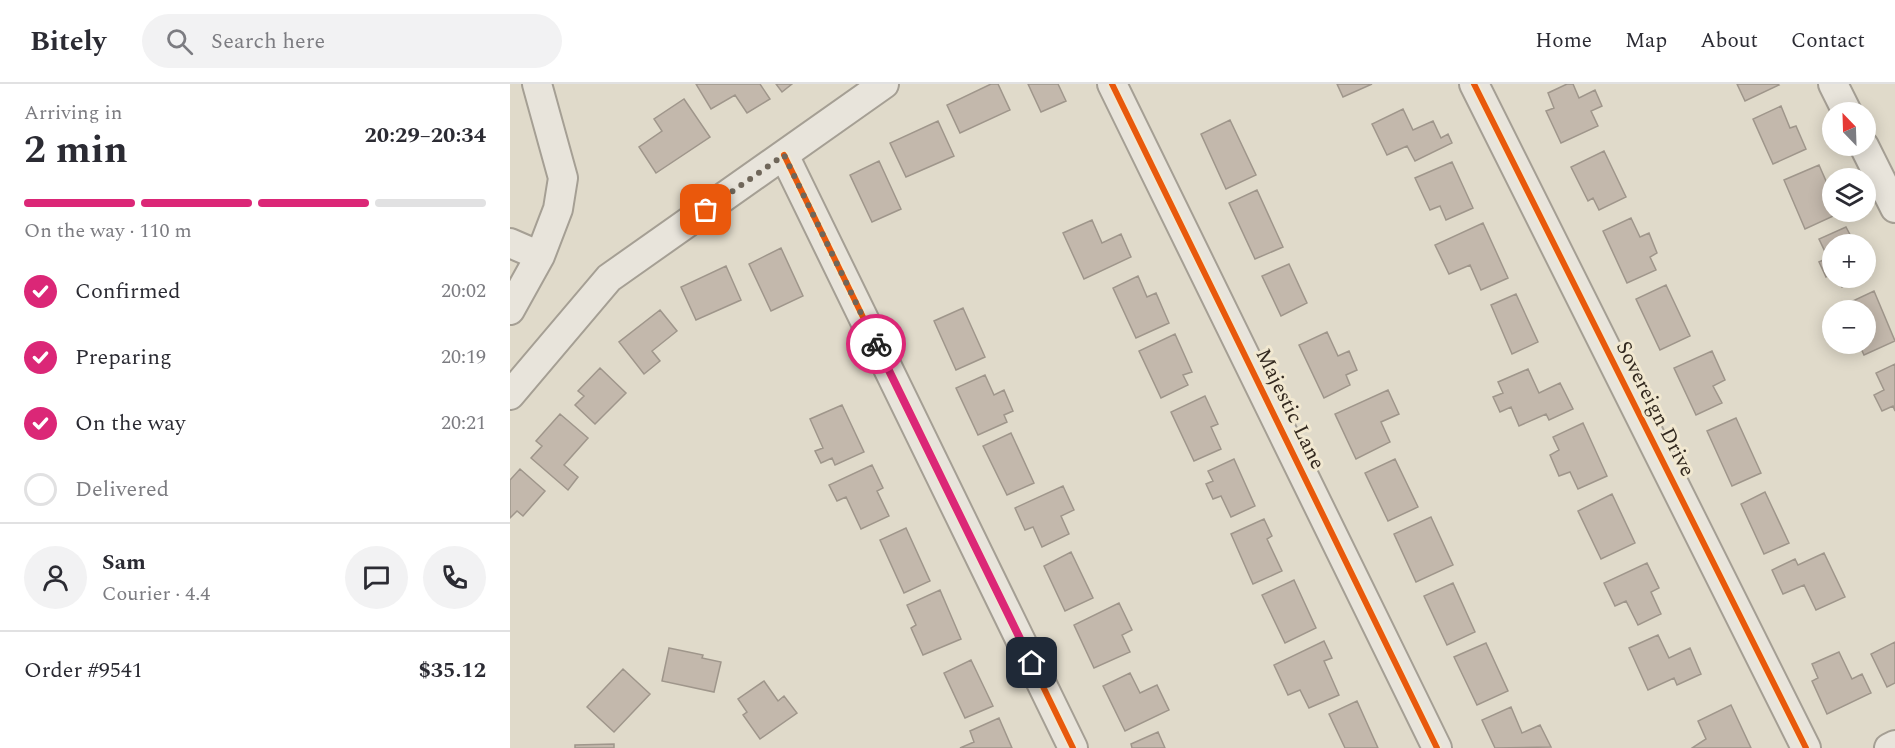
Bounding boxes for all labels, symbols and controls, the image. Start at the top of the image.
search box [142,14,562,68]
text: Bitely [30,20,106,63]
icon: search [163,25,196,58]
text: Search here [211,25,325,58]
text: Home [1535,25,1592,57]
text: Map [1625,25,1667,57]
text: About [1700,25,1758,57]
text: Contact [1791,25,1865,57]
text: Arriving in [24,98,122,128]
north arrow [1822,102,1876,156]
map controls [1822,102,1876,354]
text: 20:29–20:34 [364,119,486,152]
text: 2 min [24,121,128,180]
button: layers [1822,168,1876,222]
pin [680,184,731,235]
icon: bag [689,193,722,226]
text: On the way · 110 m [24,216,192,246]
button: + [1822,234,1876,288]
icon: check [24,275,57,308]
text: Confirmed [75,275,181,308]
text: 20:02 [441,276,486,306]
button: − [1822,300,1876,354]
courier [846,314,906,374]
icon: bike [860,328,893,361]
street label: Sovereign Drive [1607,336,1703,482]
icon: check [24,341,57,374]
text: Preparing [75,341,172,374]
text: 20:19 [441,342,486,372]
street label: Majestic Lane [1247,343,1333,475]
icon: check [24,407,57,440]
text: On the way [75,407,186,440]
text: 20:21 [441,408,486,438]
text: Delivered [75,473,169,506]
button: person [24,546,87,609]
text: Sam [102,546,146,579]
button: chat [345,546,408,609]
button: phone [423,546,486,609]
text: Courier · 4.4 [102,579,210,609]
pin [1006,637,1057,688]
icon: home [1015,646,1048,679]
text: Order #9541 [24,654,143,687]
text: $35.12 [418,654,486,687]

